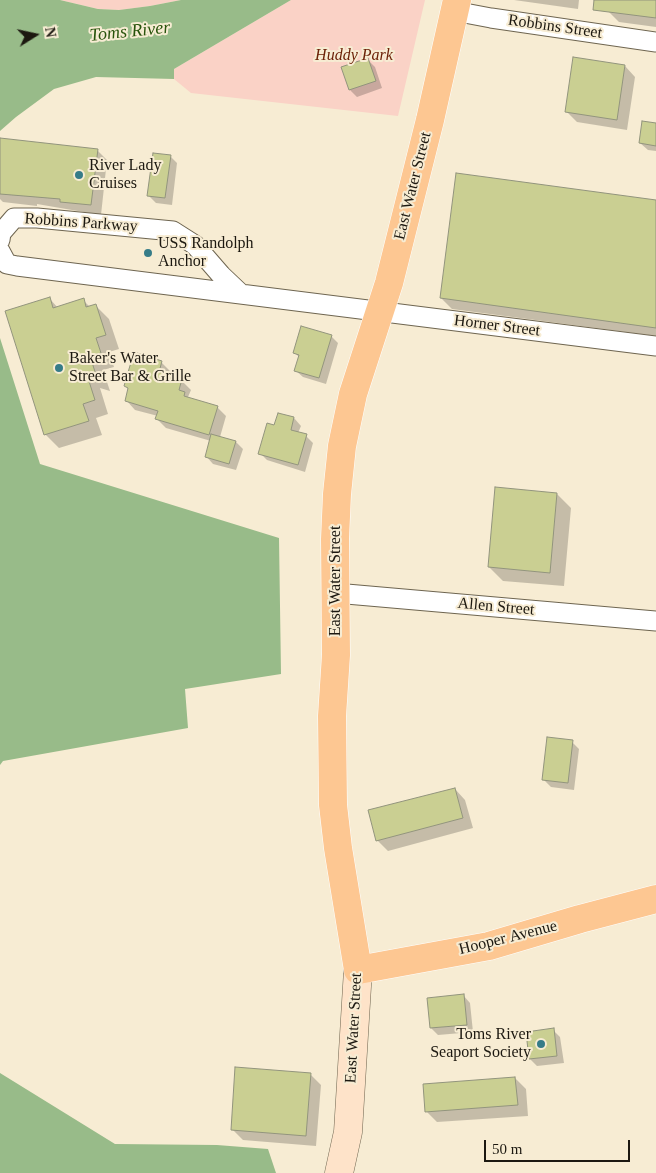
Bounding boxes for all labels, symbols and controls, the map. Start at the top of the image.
north arrow [10,10,60,60]
street label: Robbins Street [507,11,603,43]
water label: Toms River [89,17,171,47]
text: N [42,26,59,39]
park label: Huddy Park [315,46,393,66]
street label: East Water Street [390,130,436,242]
place label: River Lady Cruises [89,156,161,194]
marker: River Lady Cruises [73,169,85,181]
street label: Robbins Parkway [24,209,138,237]
place label: USS Randolph Anchor [158,234,254,272]
marker: USS Randolph Anchor [142,247,154,259]
street label: Horner Street [453,311,541,341]
place label: Baker's Water Street Bar & Grille [69,349,191,387]
marker: Baker's Water Street Bar & Grille [53,362,65,374]
street label: East Water Street [326,526,346,636]
street label: Allen Street [457,594,535,620]
street label: Hooper Avenue [457,917,559,959]
street label: East Water Street [342,972,366,1084]
place label: Toms River Seaport Society [430,1025,531,1063]
marker: Toms River Seaport Society [535,1038,547,1050]
scale bar [486,1130,632,1162]
text: 50 m [492,1141,522,1157]

